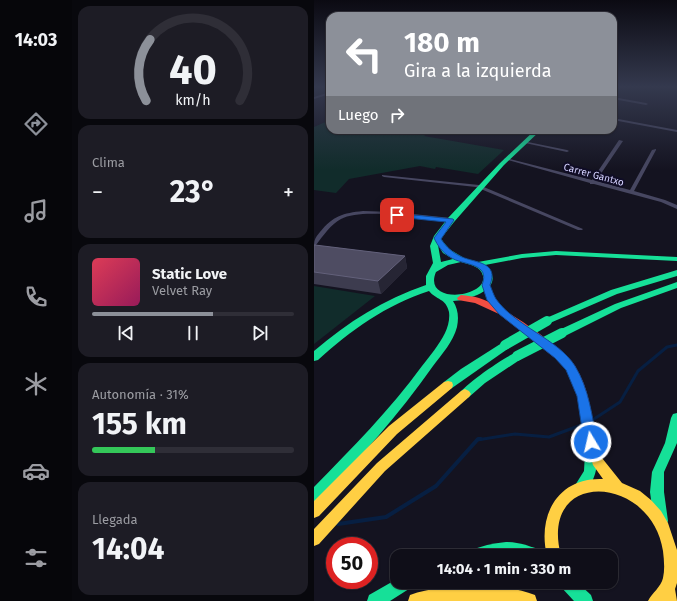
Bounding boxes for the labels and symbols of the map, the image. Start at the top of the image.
street label: Carrer Gantxo [562,161,625,189]
pin [380,198,414,232]
position arrow [570,421,612,463]
speed limit sign: 50 [326,537,378,589]

